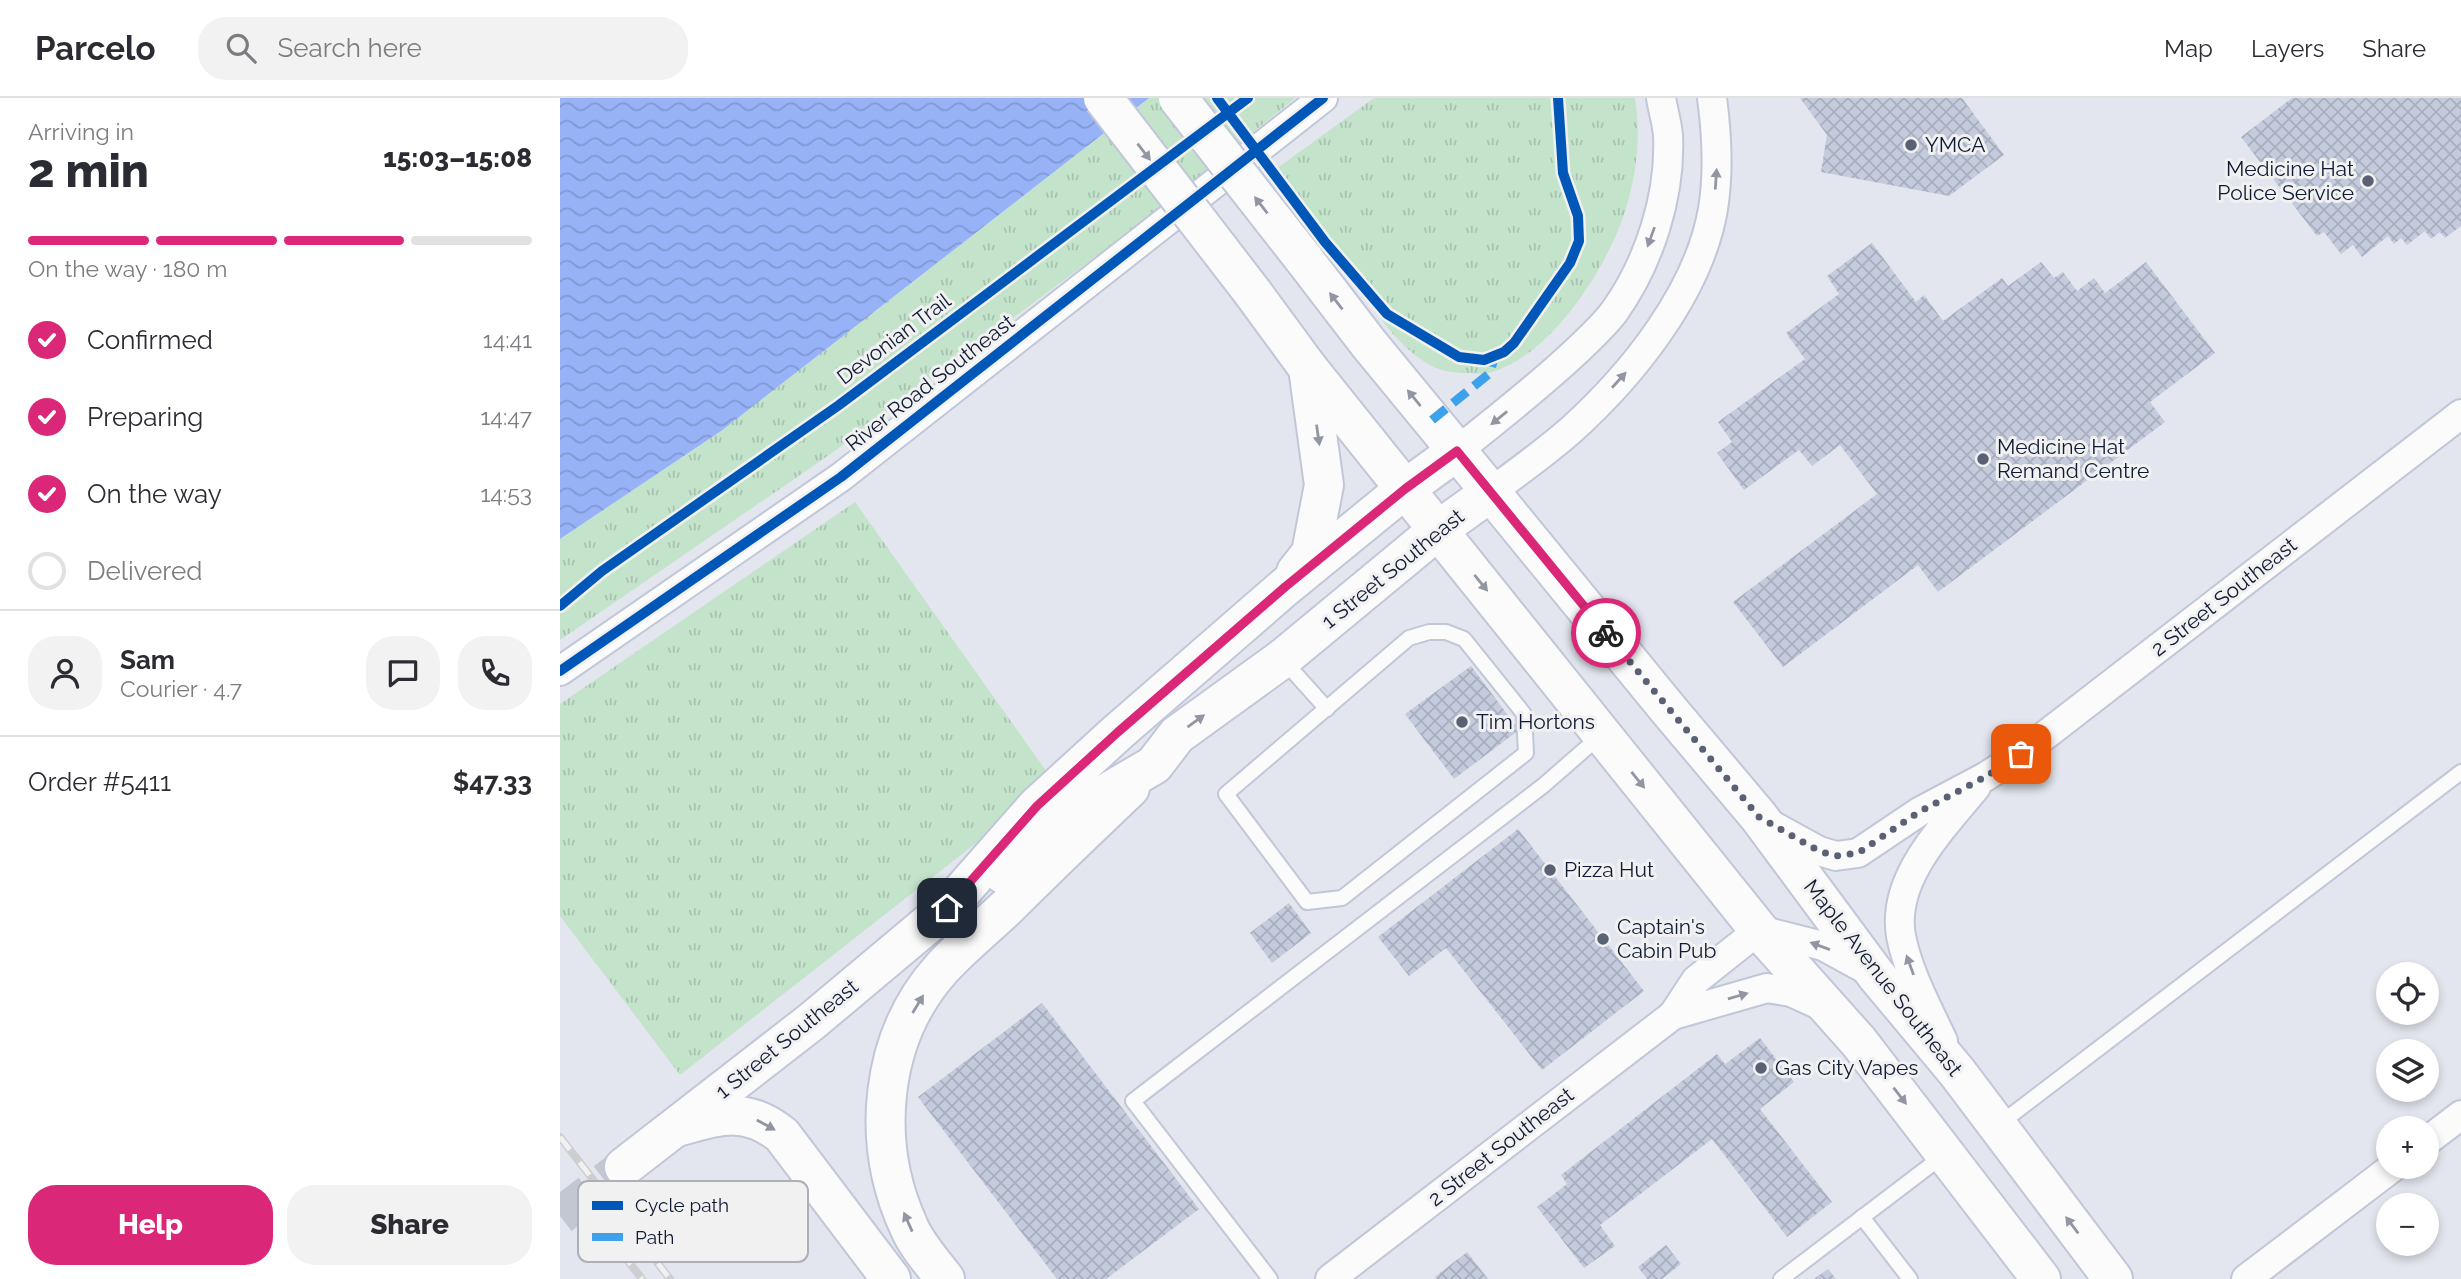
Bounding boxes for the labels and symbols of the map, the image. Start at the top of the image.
place label: YMCA [1925,132,1985,157]
marker: YMCA [1903,137,1919,153]
one-way arrow [1137,143,1151,161]
place label: Medicine Hat Police Service [2217,156,2354,205]
one-way arrow [1711,168,1722,190]
marker: Medicine Hat Police Service [2360,173,2376,189]
one-way arrow [1254,196,1269,214]
one-way arrow [1645,227,1656,248]
street label: Devonian Trail [832,288,956,389]
one-way arrow [1329,293,1344,311]
street label: River Road Southeast [840,309,1019,456]
one-way arrow [1611,371,1627,389]
one-way arrow [1407,390,1422,407]
one-way arrow [1490,410,1508,424]
one-way arrow [1312,425,1323,447]
place label: Medicine Hat Remand Centre [1997,434,2149,483]
marker: Medicine Hat Remand Centre [1975,451,1991,467]
street label: 1 Street Southeast [1316,504,1469,634]
street label: 2 Street Southeast [2146,532,2301,661]
one-way arrow [1473,574,1488,592]
courier [1571,598,1641,668]
place label: Tim Hortons [1476,709,1595,734]
one-way arrow [1186,714,1205,728]
marker: Tim Hortons [1454,714,1470,730]
pin [1991,724,2051,784]
one-way arrow [1631,770,1646,788]
place label: Pizza Hut [1564,857,1654,882]
marker: Pizza Hut [1542,862,1558,878]
street label: Maple Avenue Southeast [1799,874,1968,1081]
pin [917,878,977,938]
place label: Captain's Cabin Pub [1617,914,1717,963]
marker: Captain's Cabin Pub [1595,931,1611,947]
one-way arrow [1809,940,1830,951]
one-way arrow [1904,954,1915,975]
street label: 1 Street Southeast [710,974,863,1104]
one-way arrow [1728,991,1749,1001]
one-way arrow [911,995,924,1014]
place label: Gas City Vapes [1775,1055,1919,1080]
marker: Gas City Vapes [1753,1060,1769,1076]
street label: 2 Street Southeast [1423,1082,1578,1211]
one-way arrow [1893,1086,1908,1104]
one-way arrow [756,1119,776,1131]
legend [578,1181,808,1262]
text: Cycle path [635,1194,729,1216]
one-way arrow [902,1212,913,1233]
one-way arrow [2064,1216,2079,1234]
text: Path [635,1226,674,1248]

